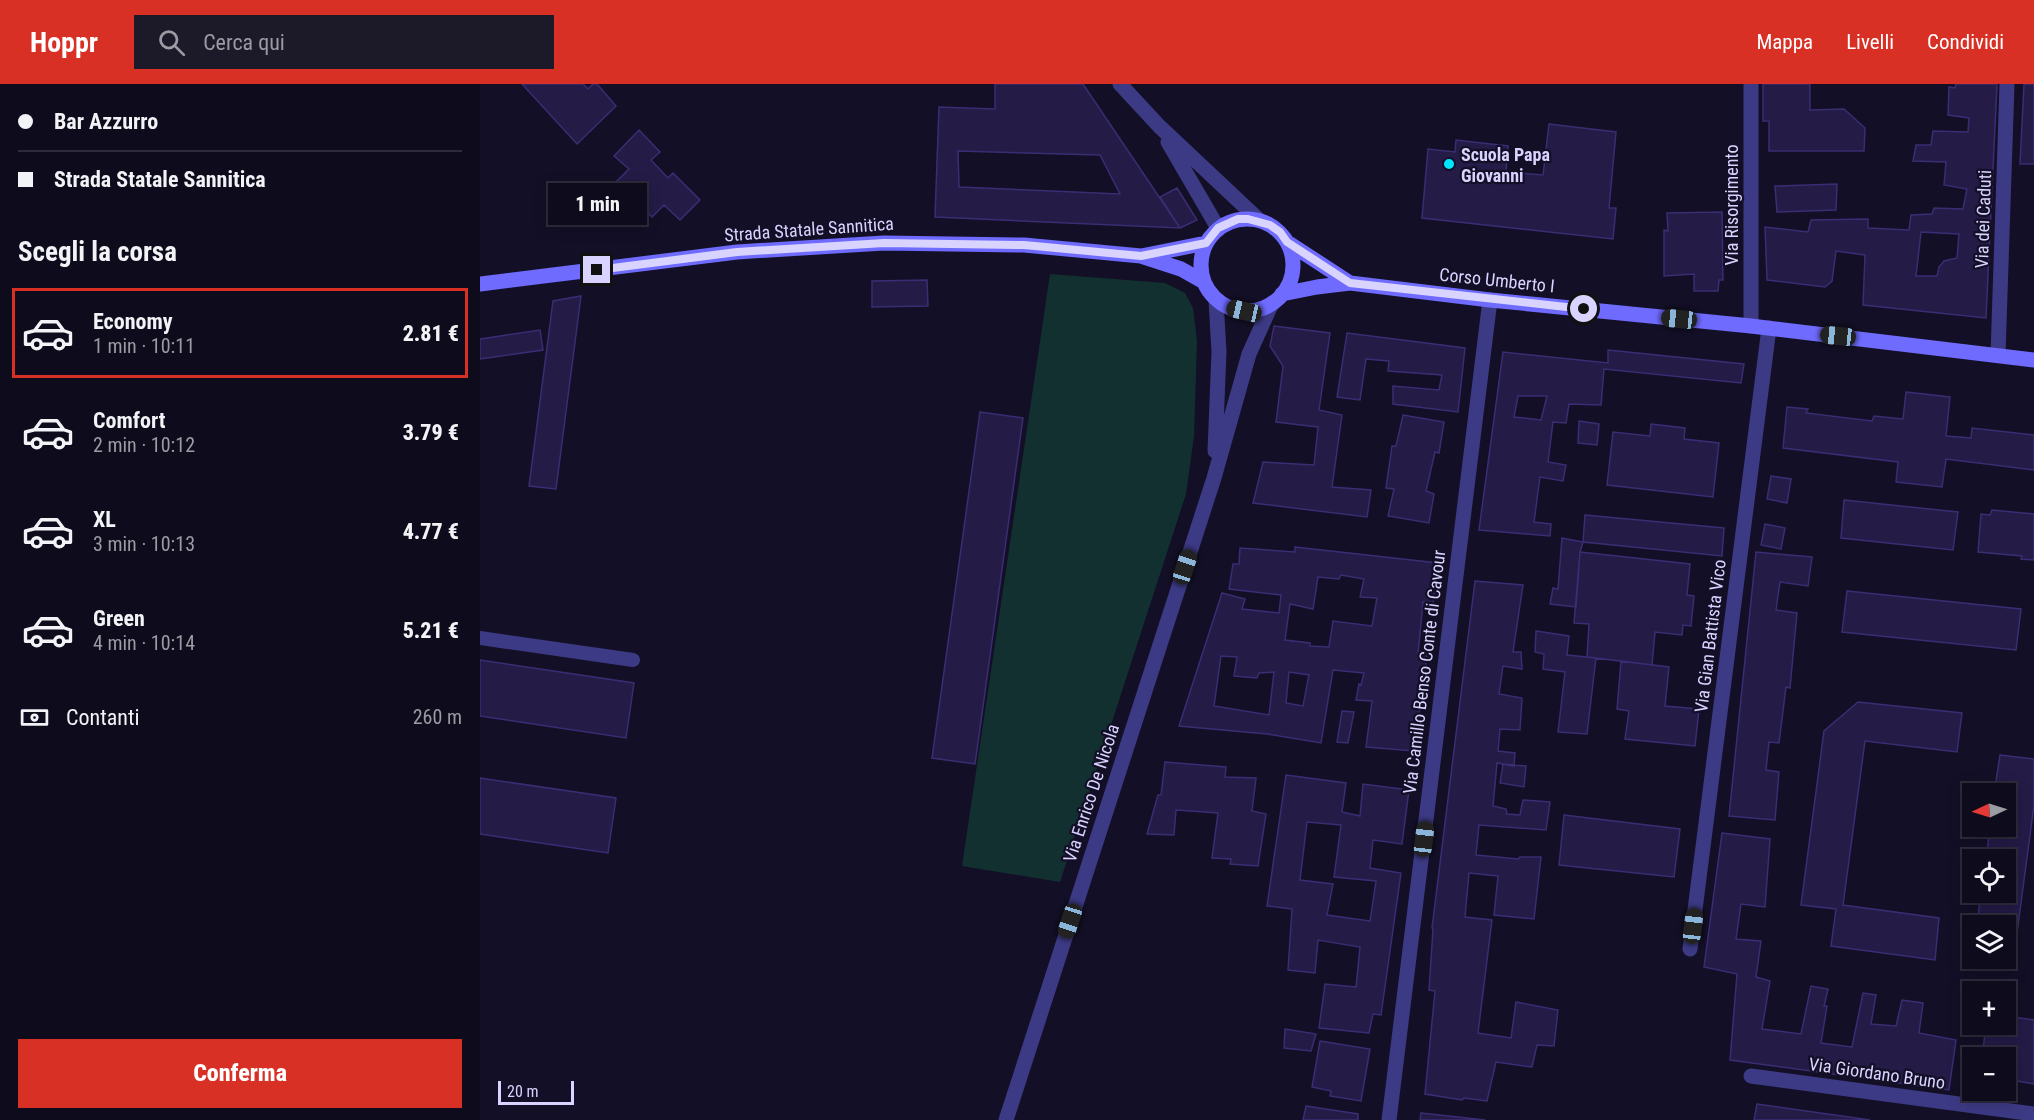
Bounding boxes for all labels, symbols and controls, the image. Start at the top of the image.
search box [134,15,554,69]
text: Hoppr [30,26,98,59]
icon: search [155,26,188,59]
text: Cerca qui [203,30,285,55]
text: Mappa [1756,30,1813,54]
text: Livelli [1846,30,1894,54]
text: Condividi [1927,30,2004,54]
text: Bar Azzurro [54,109,158,134]
place label: Scuola Papa Giovanni [1461,144,1550,186]
street label: Via Risorgimento [1721,144,1742,266]
marker: Scuola Papa Giovanni [1442,157,1456,171]
text: Strada Statale Sannitica [54,167,266,192]
street label: Via dei Caduti [1971,169,1995,269]
callout: 1 min [548,183,646,225]
text: 1 min [575,192,620,216]
street label: Strada Statale Sannitica [723,213,895,245]
text: Scegli la corsa [18,236,177,268]
route end [583,256,610,283]
street label: Corso Umberto I [1438,264,1556,296]
route start [1570,295,1597,322]
car [1224,298,1264,324]
icon: car [21,306,75,360]
car [1660,308,1698,330]
text: Economy [93,309,173,334]
text: 2.81 € [403,321,459,346]
car [1819,325,1857,347]
text: 1 min · 10:11 [93,334,195,358]
icon: car [21,405,75,459]
text: Comfort [93,408,166,433]
text: 3.79 € [403,420,459,445]
text: 2 min · 10:12 [93,433,195,457]
icon: car [21,504,75,558]
text: XL [93,507,116,532]
text: 4.77 € [403,519,459,544]
text: 3 min · 10:13 [93,532,195,556]
car [1171,547,1199,587]
street label: Via Camillo Benso Conte di Cavour [1399,548,1449,795]
street label: Via Gian Battista Vico [1690,558,1730,714]
icon: car [21,603,75,657]
text: Green [93,606,145,631]
text: 5.21 € [403,618,459,643]
text: 4 min · 10:14 [93,631,195,655]
icon: cash [18,701,51,734]
text: Contanti [66,705,139,730]
text: 260 m [413,705,462,729]
street label: Via Enrico De Nicola [1059,721,1123,865]
north arrow [1962,783,2016,837]
map controls [1962,783,2016,1101]
car [1413,820,1435,858]
button: locate [1962,849,2016,903]
car [1056,901,1084,941]
car [1682,907,1704,945]
button: layers [1962,915,2016,969]
button: + [1962,981,2016,1035]
button: Conferma [18,1039,462,1108]
button: − [1962,1047,2016,1101]
street label: Via Giordano Bruno [1808,1053,1946,1093]
scale bar [498,1078,574,1106]
text: 20 m [507,1082,539,1101]

